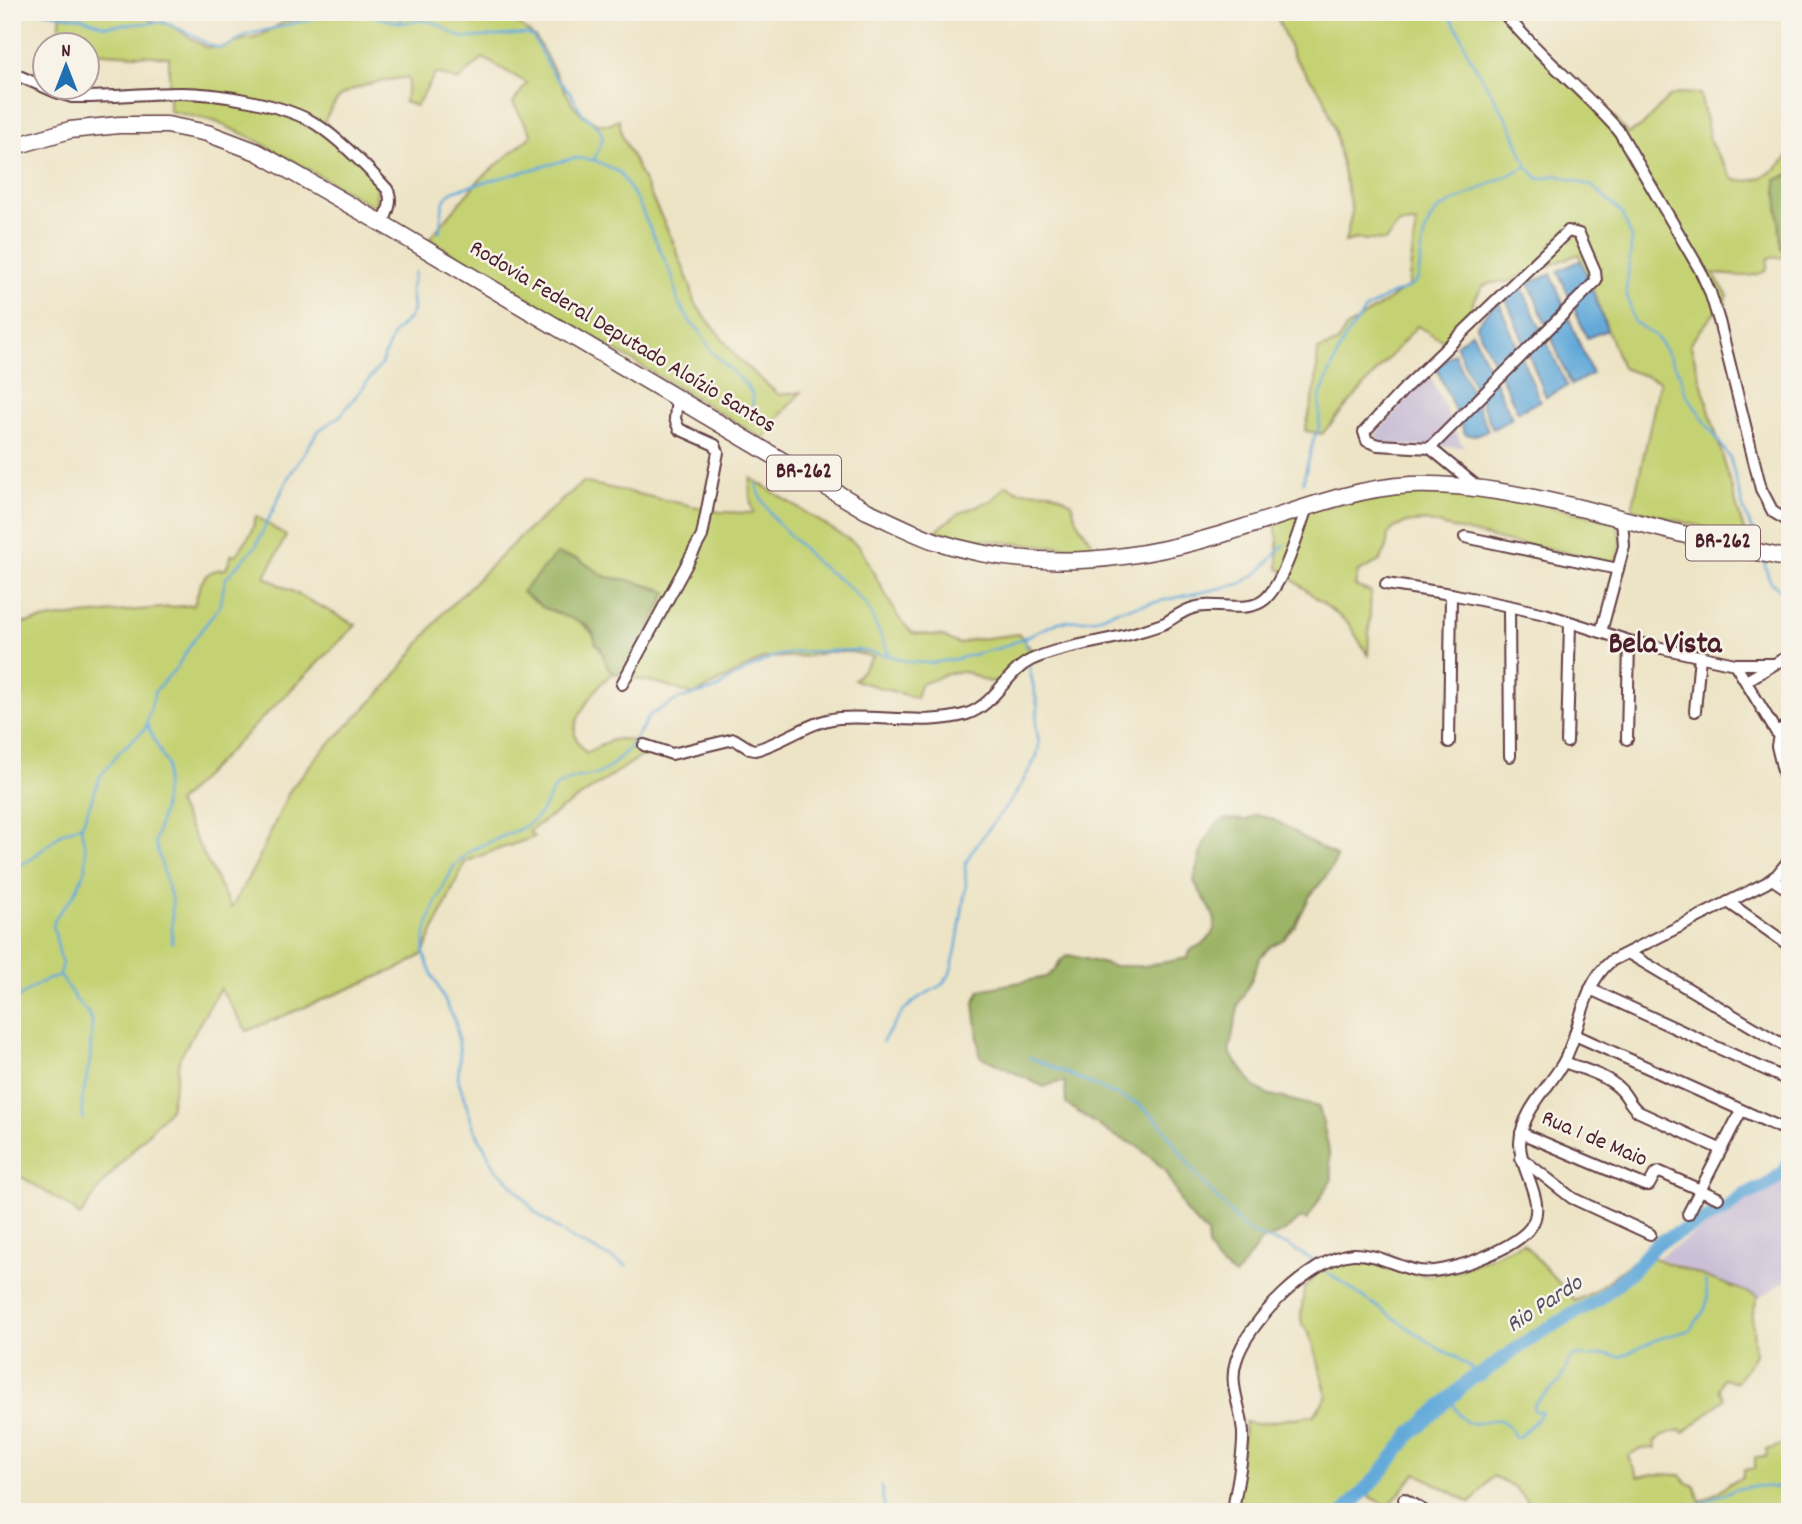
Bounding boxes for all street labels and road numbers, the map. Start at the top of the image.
street label: Rodovia Federal Deputado Aloízio Santos [462,233,782,443]
road number: BR-262 [767,456,841,490]
road number: BR-262 [1686,526,1760,560]
street label: Rua 1 de Maio [1536,1103,1652,1177]

